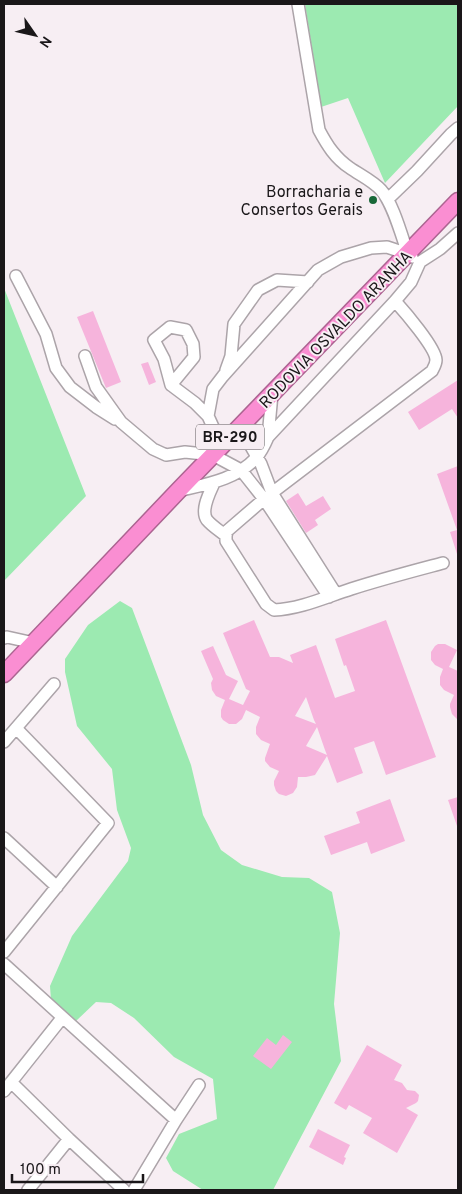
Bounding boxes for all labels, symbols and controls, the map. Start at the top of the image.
north arrow [10,10,60,60]
text: N [35,33,54,50]
place label: Borracharia e Consertos Gerais [241,183,363,221]
marker: Borracharia e Consertos Gerais [367,194,379,206]
street label: RODOVIA OSVALDO ARANHA [256,247,417,414]
road number: BR-290 [196,424,264,450]
scale bar [12,1152,144,1184]
text: 100 m [20,1161,61,1180]

